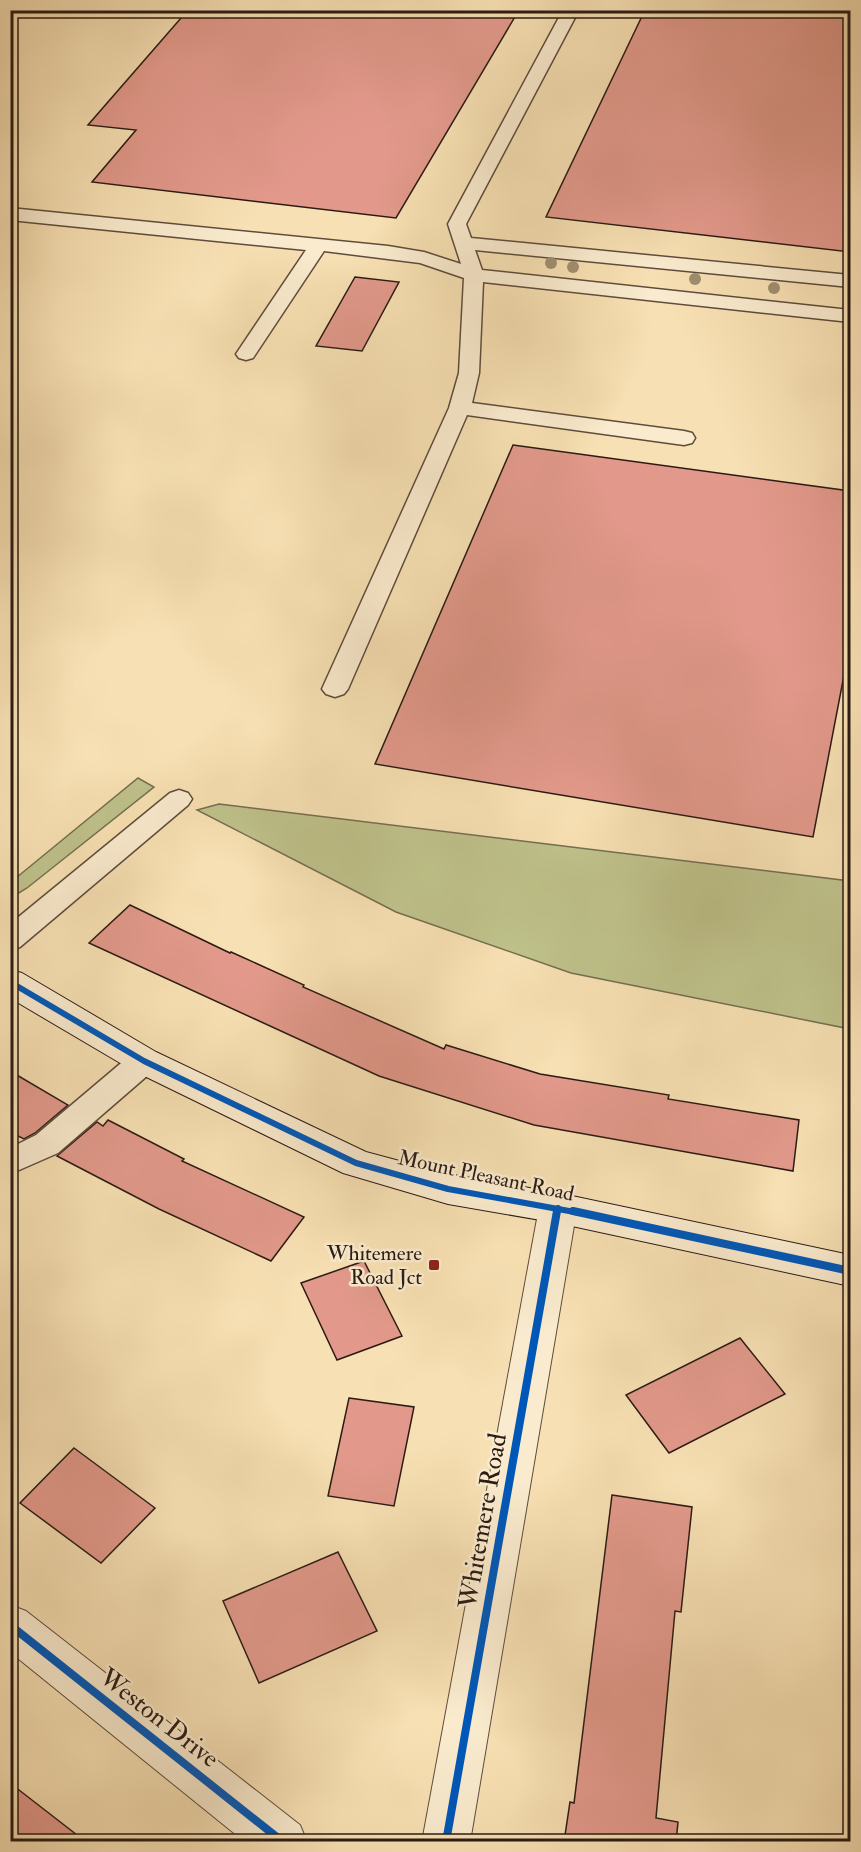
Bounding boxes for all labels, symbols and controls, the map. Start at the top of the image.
street label: Mount Pleasant Road [395,1144,577,1208]
place label: Whitemere Road Jct [326,1240,422,1291]
marker: Whitemere Road Jct [427,1258,441,1272]
street label: Whitemere Road [452,1431,514,1612]
street label: Weston Drive [92,1661,225,1775]

